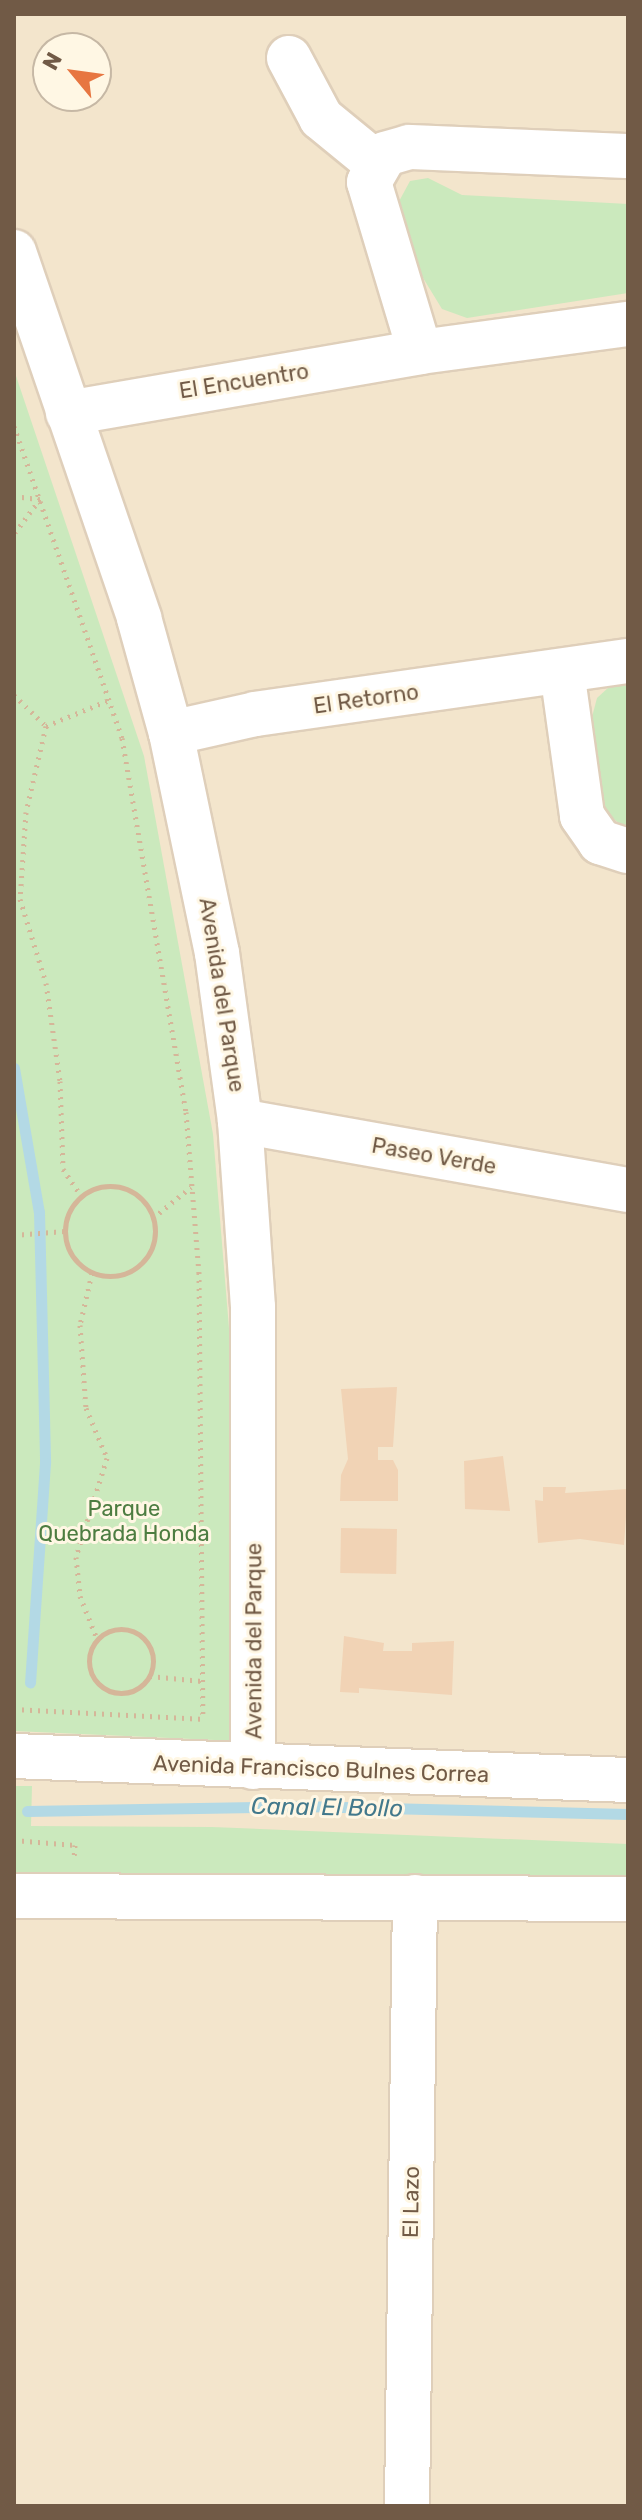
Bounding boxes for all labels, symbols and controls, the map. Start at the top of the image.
north arrow [32,32,112,112]
text: N [37,48,68,75]
street label: El Encuentro [177,358,311,404]
street label: El Retorno [312,679,420,719]
street label: Avenida del Parque [194,896,250,1094]
street label: Paseo Verde [369,1132,499,1180]
park label: Parque Quebrada Honda [38,1495,210,1546]
street label: Avenida del Parque [241,1543,267,1739]
street label: Avenida Francisco Bulnes Correa [153,1750,489,1788]
water label: Canal El Bollo [251,1792,403,1824]
street label: El Lazo [397,2166,425,2238]

